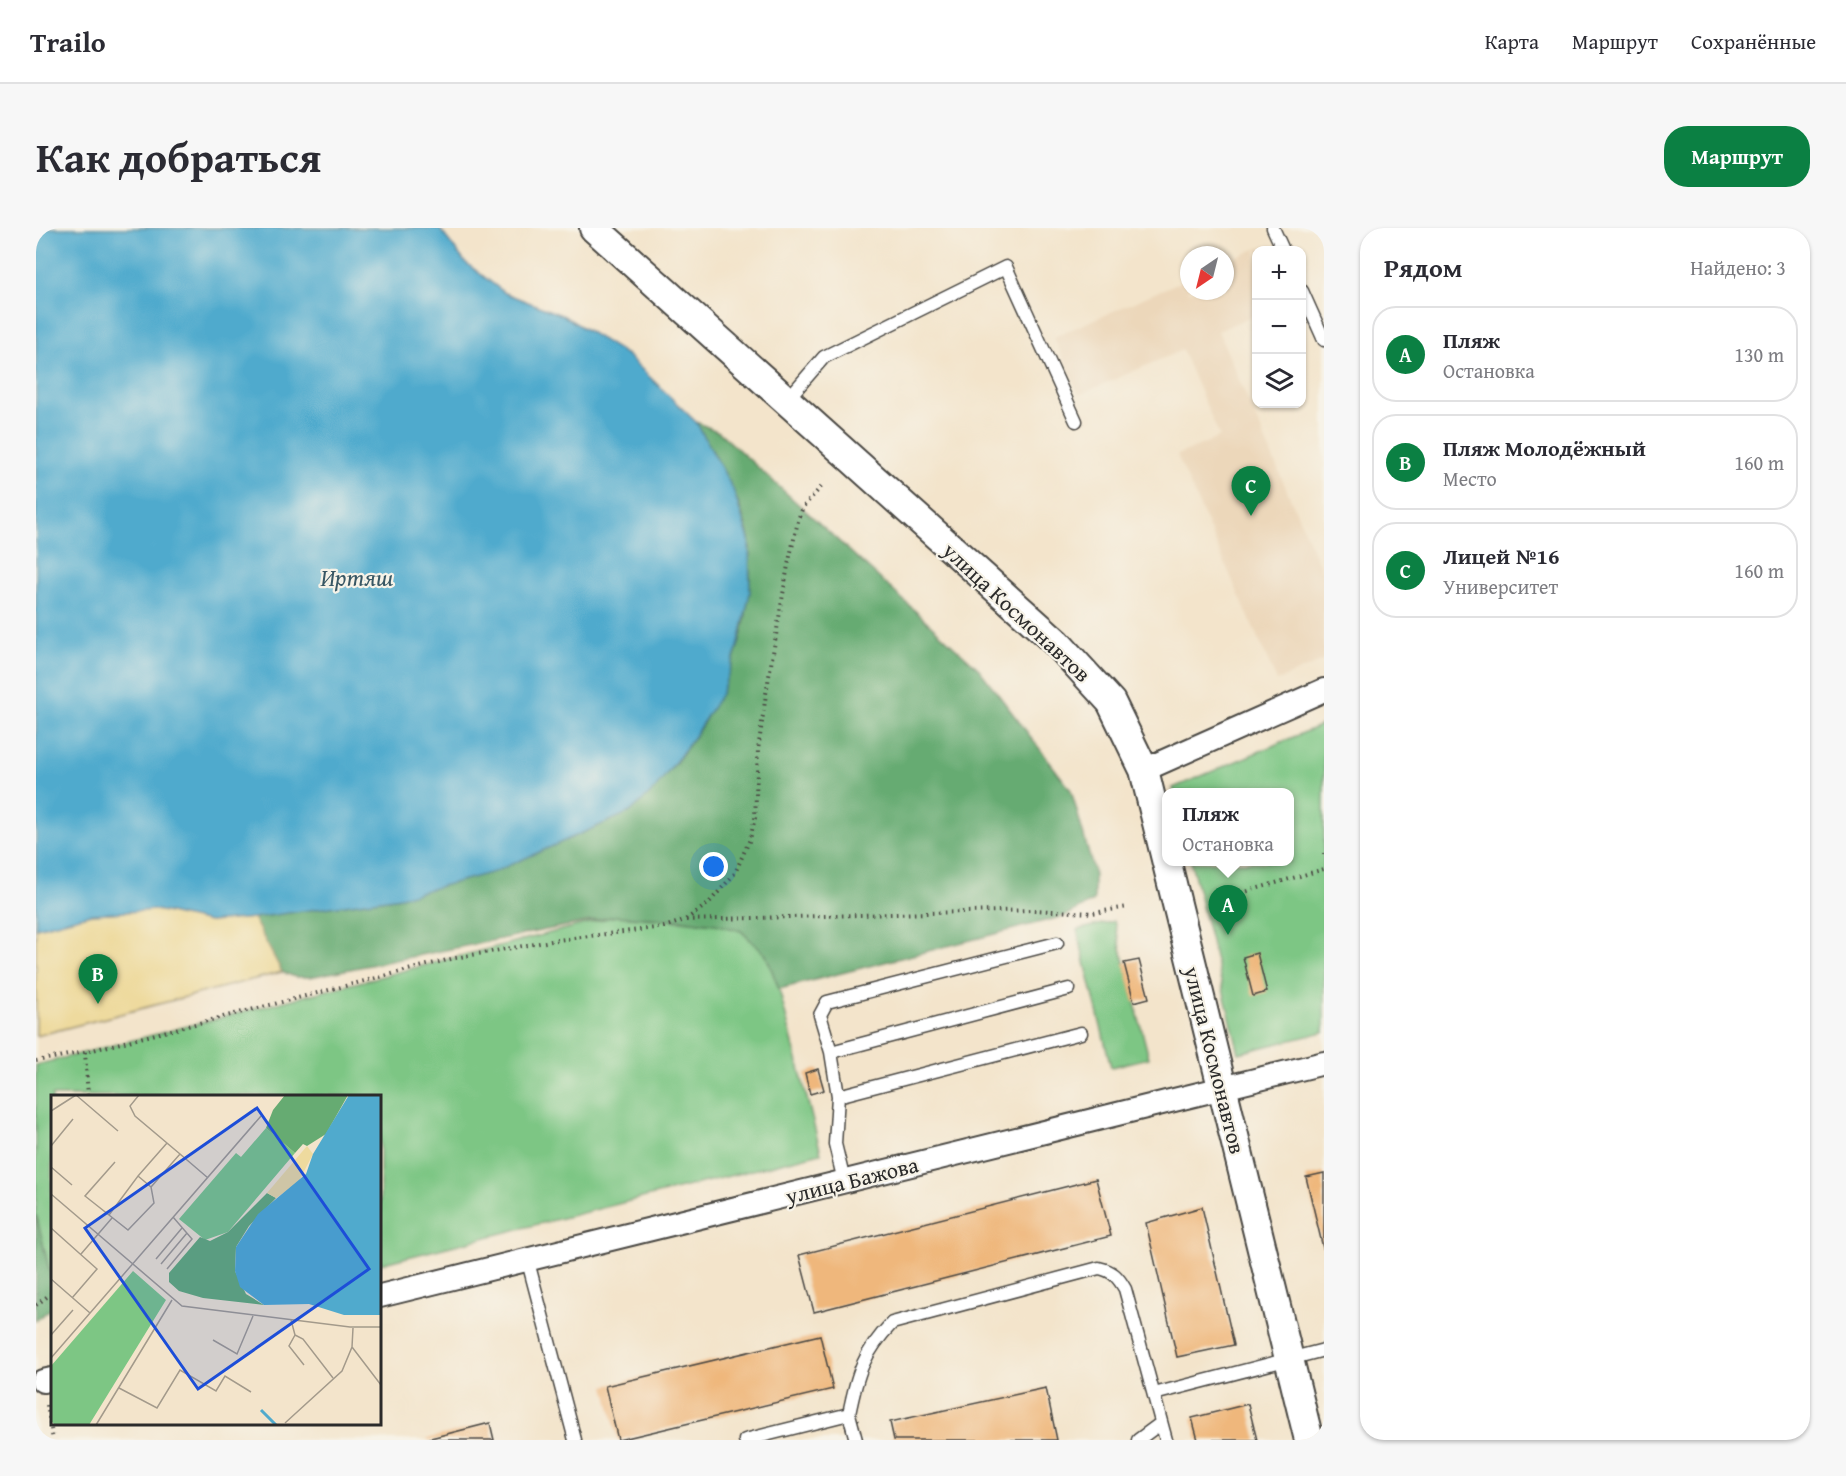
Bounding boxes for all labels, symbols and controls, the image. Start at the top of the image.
text: Trailo [30,21,106,62]
text: Карта [1485,26,1539,57]
text: Маршрут [1572,26,1658,57]
text: Сохранённые [1691,26,1816,57]
text: Как добраться [36,126,321,187]
button: Маршрут [1664,126,1810,187]
north arrow [1180,246,1234,300]
map controls [1252,246,1306,408]
button: + [1252,246,1306,300]
text: Рядом [1384,248,1462,287]
text: Найдено: 3 [1690,253,1786,282]
button: − [1252,300,1306,354]
text: Пляж [1443,324,1500,356]
text: A [1399,340,1412,369]
text: 130 m [1734,340,1784,369]
button: layers [1252,354,1306,408]
text: Остановка [1443,356,1535,385]
text: Пляж Молодёжный [1443,432,1646,464]
text: B [1399,448,1412,477]
text: 160 m [1734,448,1784,477]
text: Место [1443,464,1497,493]
pin: C [1232,466,1270,516]
street label: улица Космонавтов [935,534,1098,689]
text: Лицей №16 [1443,540,1559,572]
text: C [1400,556,1411,585]
text: 160 m [1734,556,1784,585]
water label: Иртяш [321,560,393,595]
text: Университет [1443,572,1558,601]
popup [1162,788,1294,866]
text: Пляж [1182,797,1239,829]
text: Остановка [1182,829,1274,858]
your location [699,852,728,881]
pin: A [1208,886,1248,935]
pin: B [78,954,118,1004]
street label: улица Космонавтов [1176,962,1254,1157]
inset map [51,1095,381,1425]
street label: улица Бажова [781,1148,922,1212]

